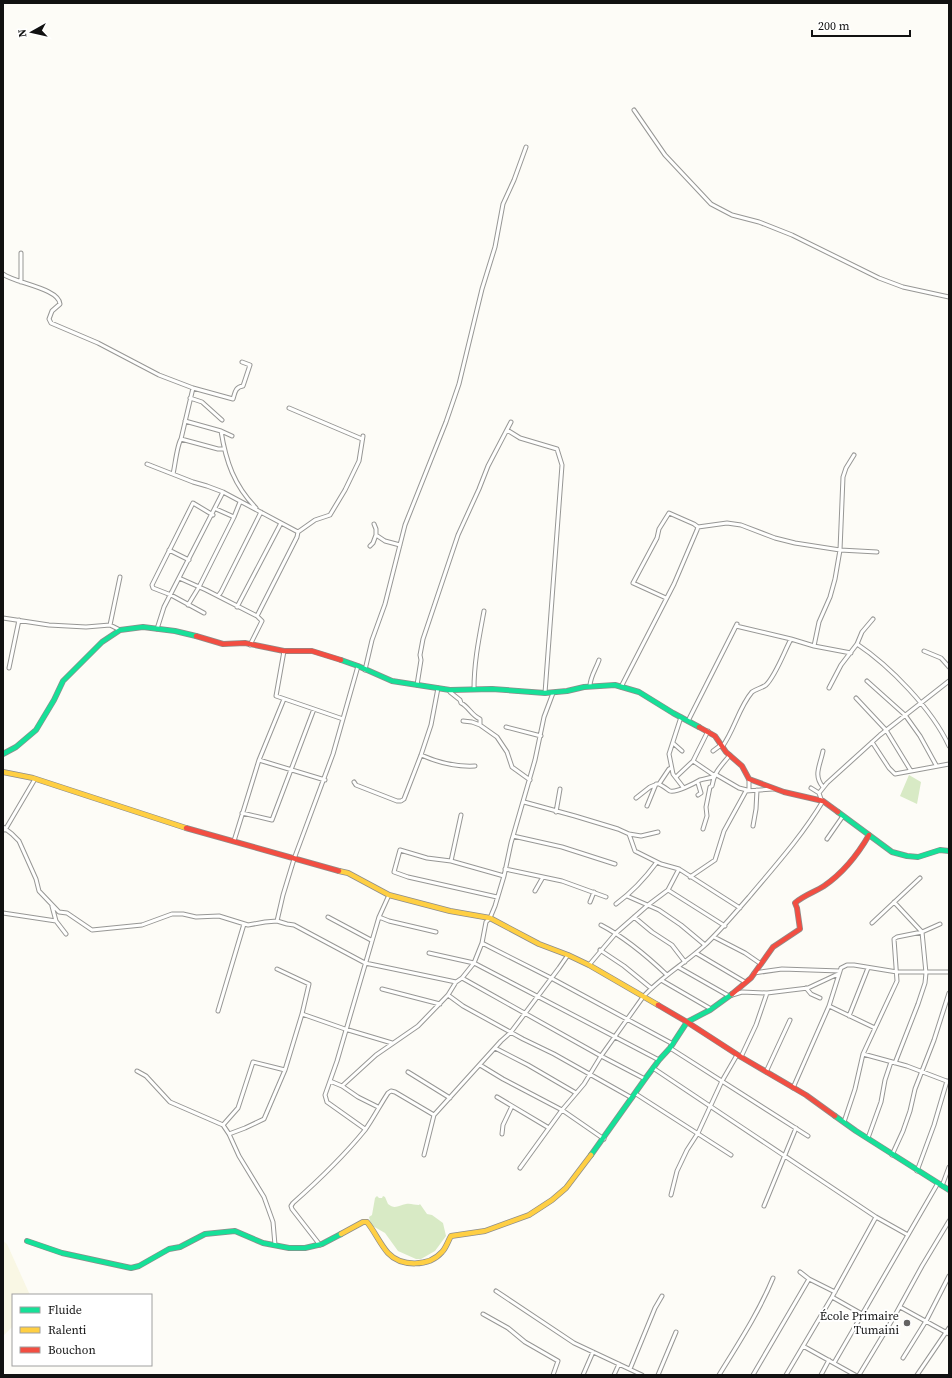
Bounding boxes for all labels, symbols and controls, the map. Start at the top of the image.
north arrow [12,12,52,52]
scale bar [812,12,910,38]
text: 200 m [818,18,850,34]
text: N [15,28,31,38]
legend [12,1294,152,1366]
text: Fluide [48,1302,82,1318]
place label: École Primaire Tumaini [820,1308,899,1338]
marker: École Primaire Tumaini [902,1318,912,1328]
text: Ralenti [48,1322,87,1338]
text: Bouchon [48,1342,96,1358]

